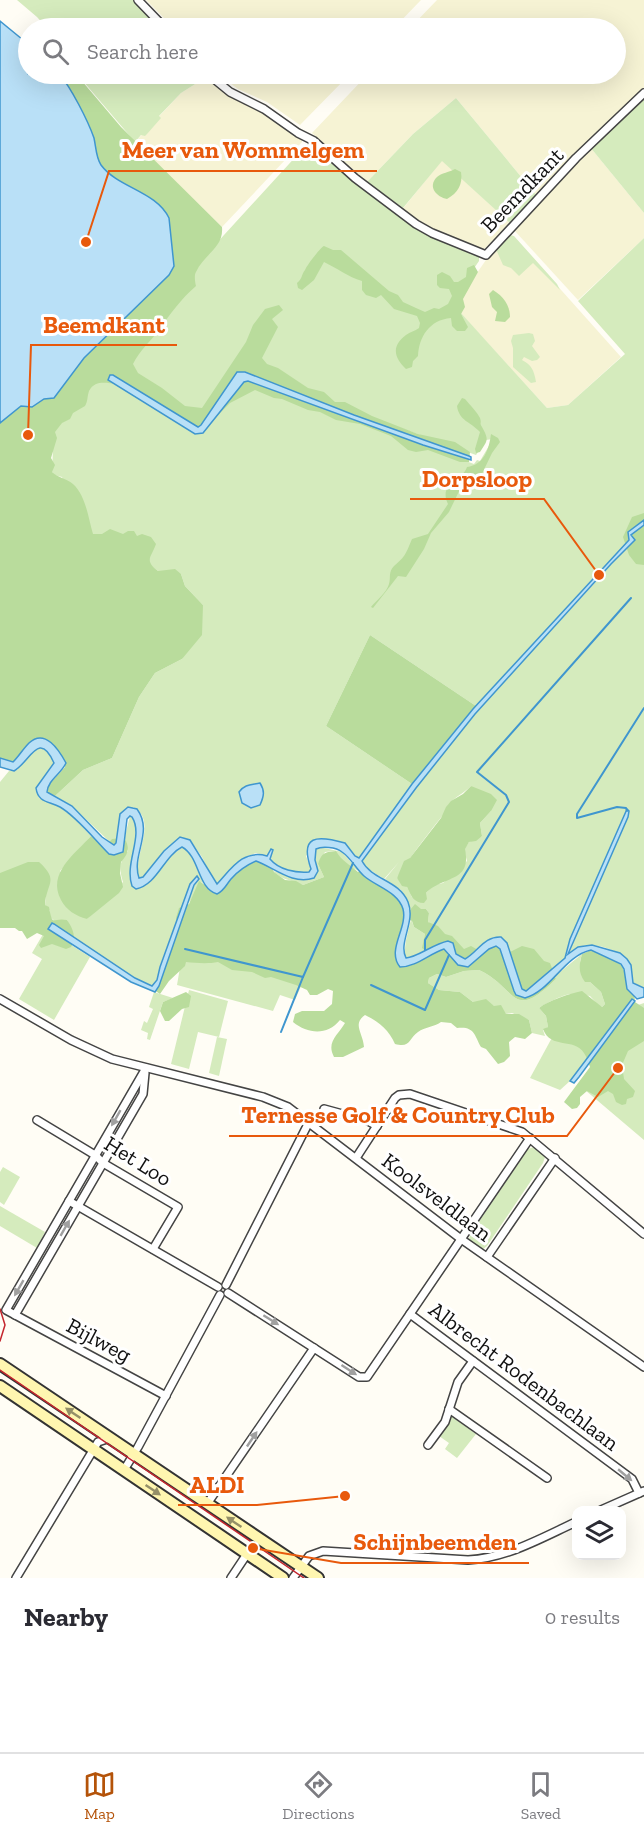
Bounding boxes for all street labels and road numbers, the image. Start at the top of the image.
street label: Beemdkant [475,141,570,238]
street label: Het Loo [99,1130,177,1192]
street label: Koolsveldlaan [377,1147,498,1247]
street label: Albrecht Rodenbachlaan [424,1296,625,1457]
street label: Bijlweg [62,1312,136,1368]

